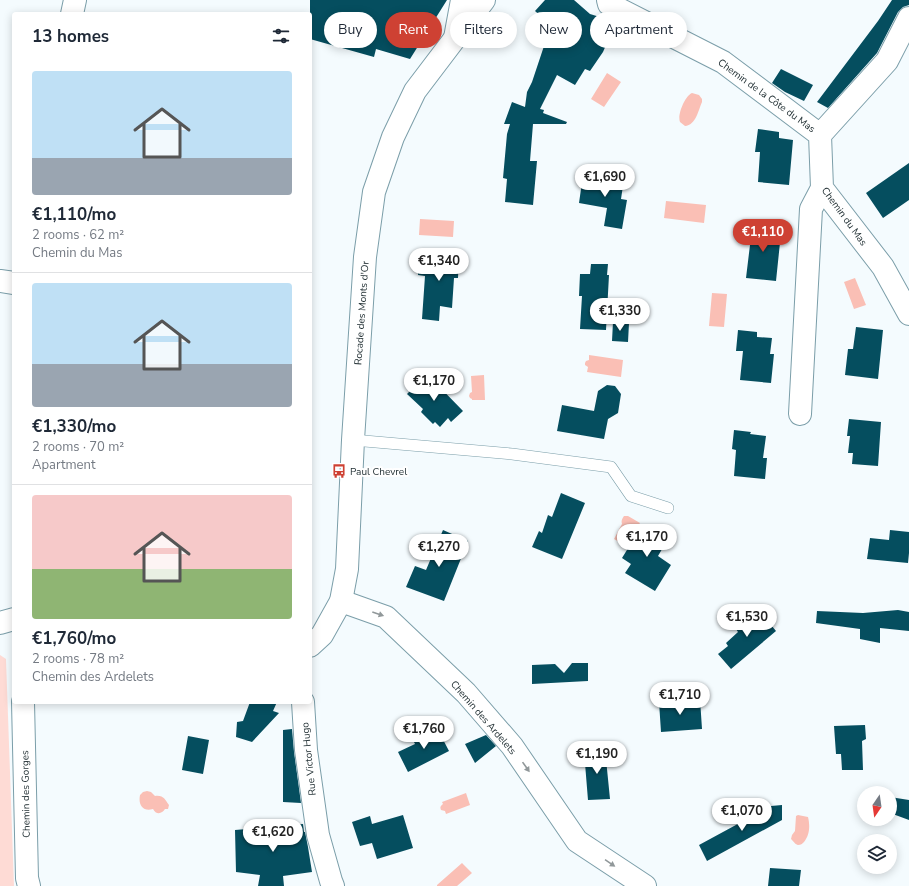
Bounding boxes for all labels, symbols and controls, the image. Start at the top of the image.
chip: Buy [324,12,377,48]
chip: Rent [385,12,442,48]
chip: Filters [450,12,517,48]
chip: New [525,12,582,48]
chip: Apartment [590,12,687,48]
text: 13 homes [32,25,109,48]
icon: filters [270,25,292,47]
street label: Chemin de la Côte du Mas [715,56,818,136]
icon: home [126,97,198,169]
pin: €1,690 [572,164,638,198]
text: €1,690 [584,168,626,186]
street label: Chemin du Mas [818,184,870,249]
text: €1,110/mo [32,203,116,226]
pin: €1,110 [730,219,796,253]
text: €1,110 [742,223,784,241]
text: 2 rooms · 62 m² [32,226,124,244]
text: Chemin du Mas [32,244,122,262]
pin: €1,340 [406,248,472,282]
text: €1,340 [418,252,460,270]
street label: Rocade des Monts d'Or [351,260,373,366]
pin: €1,330 [587,298,653,332]
text: €1,330 [599,302,641,320]
icon: home [126,309,198,381]
pin: €1,170 [401,368,467,402]
text: €1,170 [413,372,455,390]
text: €1,330/mo [32,415,116,438]
text: 2 rooms · 70 m² [32,438,124,456]
text: Apartment [32,456,95,474]
bus stop icon: Paul Chevrel [331,463,347,479]
place label: Paul Chevrel [350,465,407,479]
icon: home [126,521,198,593]
pin: €1,170 [614,524,680,558]
text: €1,170 [626,528,668,546]
pin: €1,270 [406,534,472,568]
text: €1,270 [418,538,460,556]
pin: €1,530 [714,604,780,638]
text: €1,530 [726,608,768,626]
one-way arrow [372,612,384,618]
text: €1,760/mo [32,627,116,650]
text: 2 rooms · 78 m² [32,650,124,668]
text: Chemin des Ardelets [32,668,154,686]
street label: Chemin des Ardelets [447,678,519,758]
pin: €1,710 [647,682,713,716]
text: €1,710 [659,686,701,704]
pin: €1,760 [391,716,457,750]
text: €1,760 [403,720,445,738]
street label: Rue Victor Hugo [298,721,320,796]
pin: €1,190 [564,741,630,775]
text: €1,190 [576,745,618,763]
street label: Chemin des Gorges [18,750,34,838]
one-way arrow [522,761,530,772]
north arrow [857,786,897,826]
map controls [857,786,897,874]
pin: €1,070 [709,798,775,832]
text: €1,070 [721,802,763,820]
pin: €1,620 [240,819,306,853]
text: €1,620 [252,823,294,841]
button: layers [857,834,897,874]
one-way arrow [605,859,615,867]

